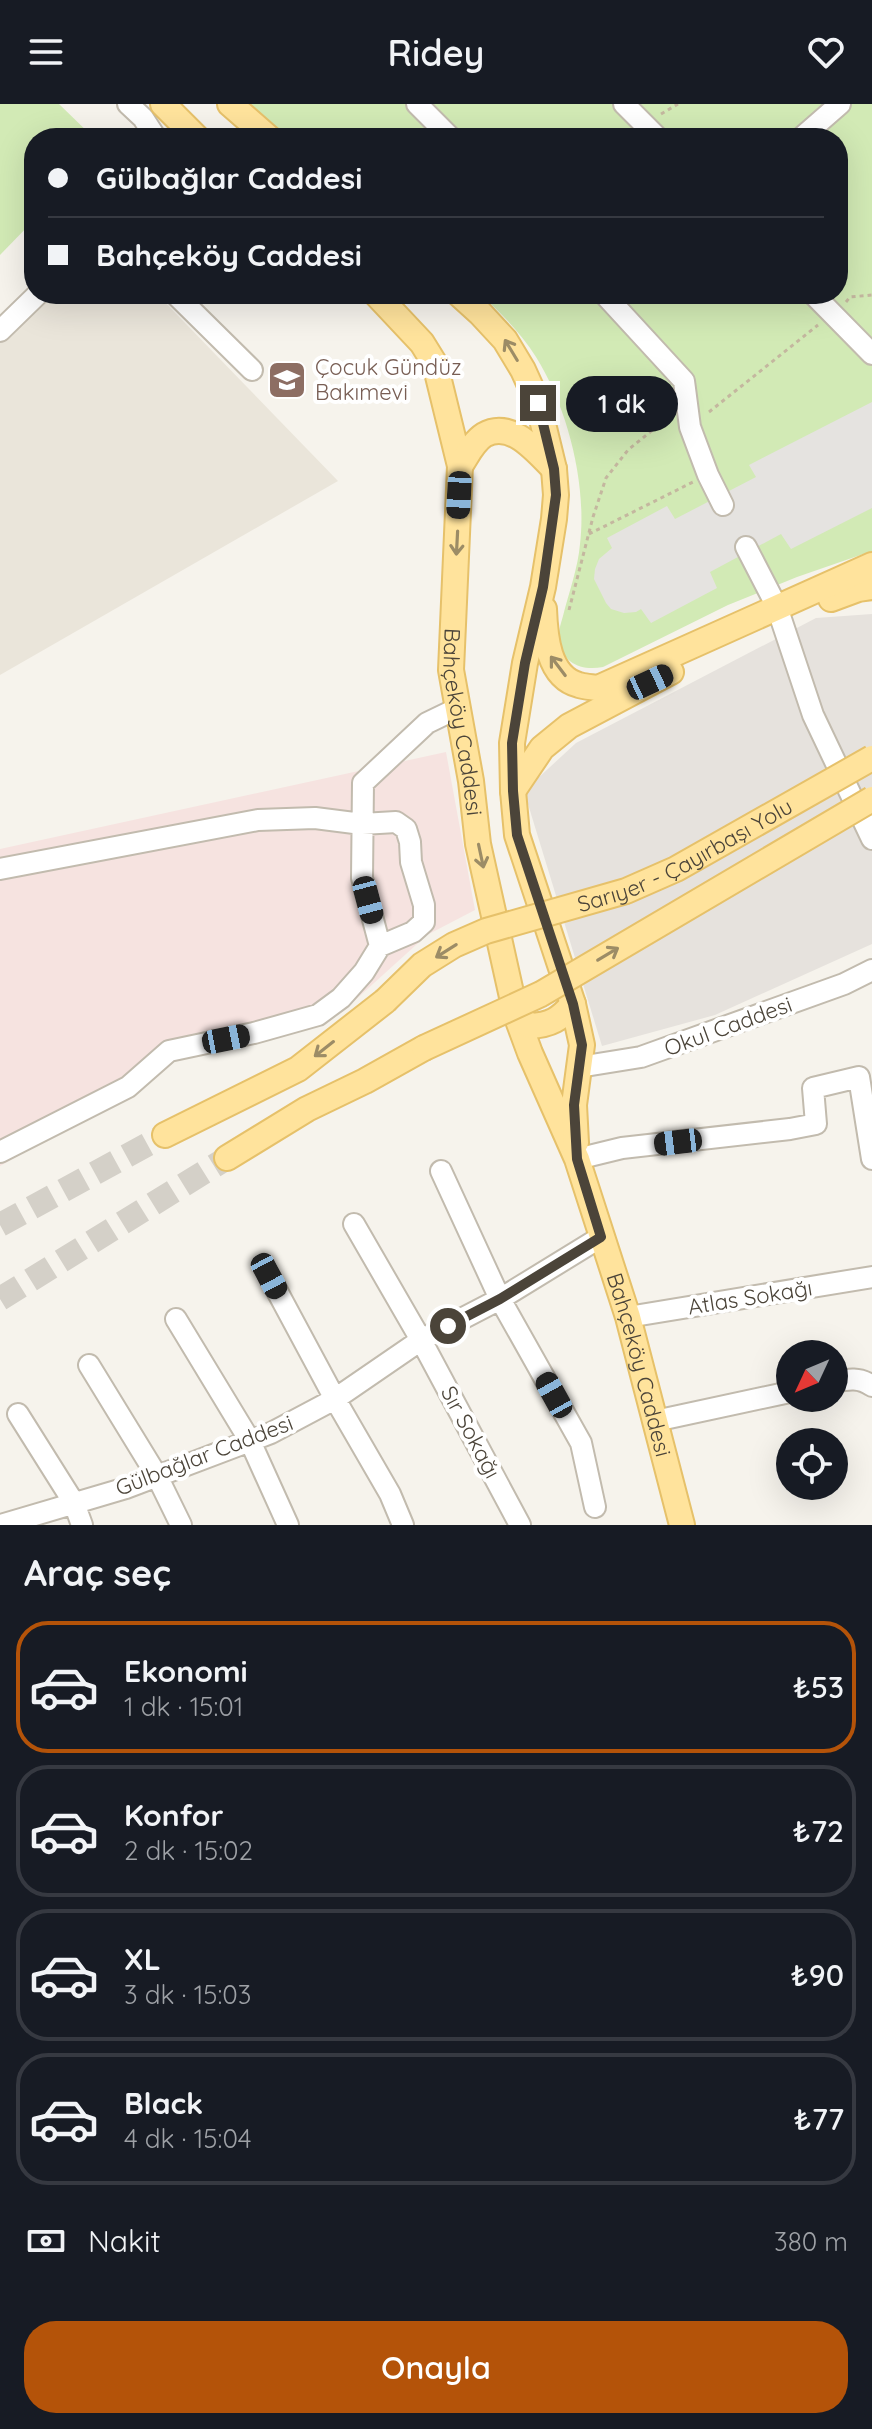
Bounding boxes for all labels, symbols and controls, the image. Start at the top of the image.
icon: menu [24,30,68,74]
text: Ridey [388,30,484,75]
icon: heart [804,30,848,74]
text: Gülbağlar Caddesi [96,159,362,197]
text: Bahçeköy Caddesi [96,236,362,274]
one-way arrow [503,339,519,362]
place label: Çocuk Gündüz Bakımevi [315,353,462,406]
school or university icon: Çocuk Gündüz Bakımevi [266,359,308,401]
callout: 1 dk [566,375,678,431]
route end [520,385,556,421]
text: 1 dk [598,387,646,420]
car [446,470,472,520]
one-way arrow [449,529,464,556]
street label: Bahçeköy Caddesi [437,628,489,817]
one-way arrow [550,656,567,677]
car [623,661,677,703]
street label: Sarıyer - Çayırbaşı Yolu [574,792,797,918]
one-way arrow [474,843,489,869]
car [350,874,386,926]
one-way arrow [435,943,458,959]
one-way arrow [596,946,619,962]
street label: Okul Caddesi [660,990,796,1062]
car [200,1023,252,1055]
one-way arrow [314,1040,335,1058]
car [653,1127,703,1157]
car [247,1249,291,1303]
street label: Bahçeköy Caddesi [601,1269,678,1460]
street label: Atlas Sokağı [686,1273,814,1321]
route start [430,1308,466,1344]
north arrow [776,1340,848,1412]
map controls [776,1340,848,1500]
car [532,1368,576,1422]
street label: Sır Sokağı [435,1381,507,1483]
street label: Gülbağlar Caddesi [111,1408,297,1502]
button: locate [776,1428,848,1500]
text: Araç seç [24,1550,171,1595]
icon: car [28,1651,100,1723]
text: Ekonomi [124,1652,248,1690]
text: ₺53 [793,1668,844,1706]
text: 1 dk · 15:01 [124,1690,243,1723]
icon: car [28,1795,100,1867]
text: Konfor [124,1796,224,1834]
text: ₺72 [793,1812,844,1850]
text: 2 dk · 15:02 [124,1834,253,1867]
icon: car [28,1939,100,2011]
text: XL [124,1940,161,1978]
text: ₺90 [790,1956,844,1994]
text: 3 dk · 15:03 [124,1978,251,2011]
icon: car [28,2083,100,2155]
text: Black [124,2084,203,2122]
text: ₺77 [793,2100,844,2138]
text: 4 dk · 15:04 [124,2122,252,2155]
icon: cash [24,2219,68,2263]
text: Nakit [88,2222,161,2260]
text: 380 m [774,2225,848,2258]
button: Onayla [24,2321,848,2413]

